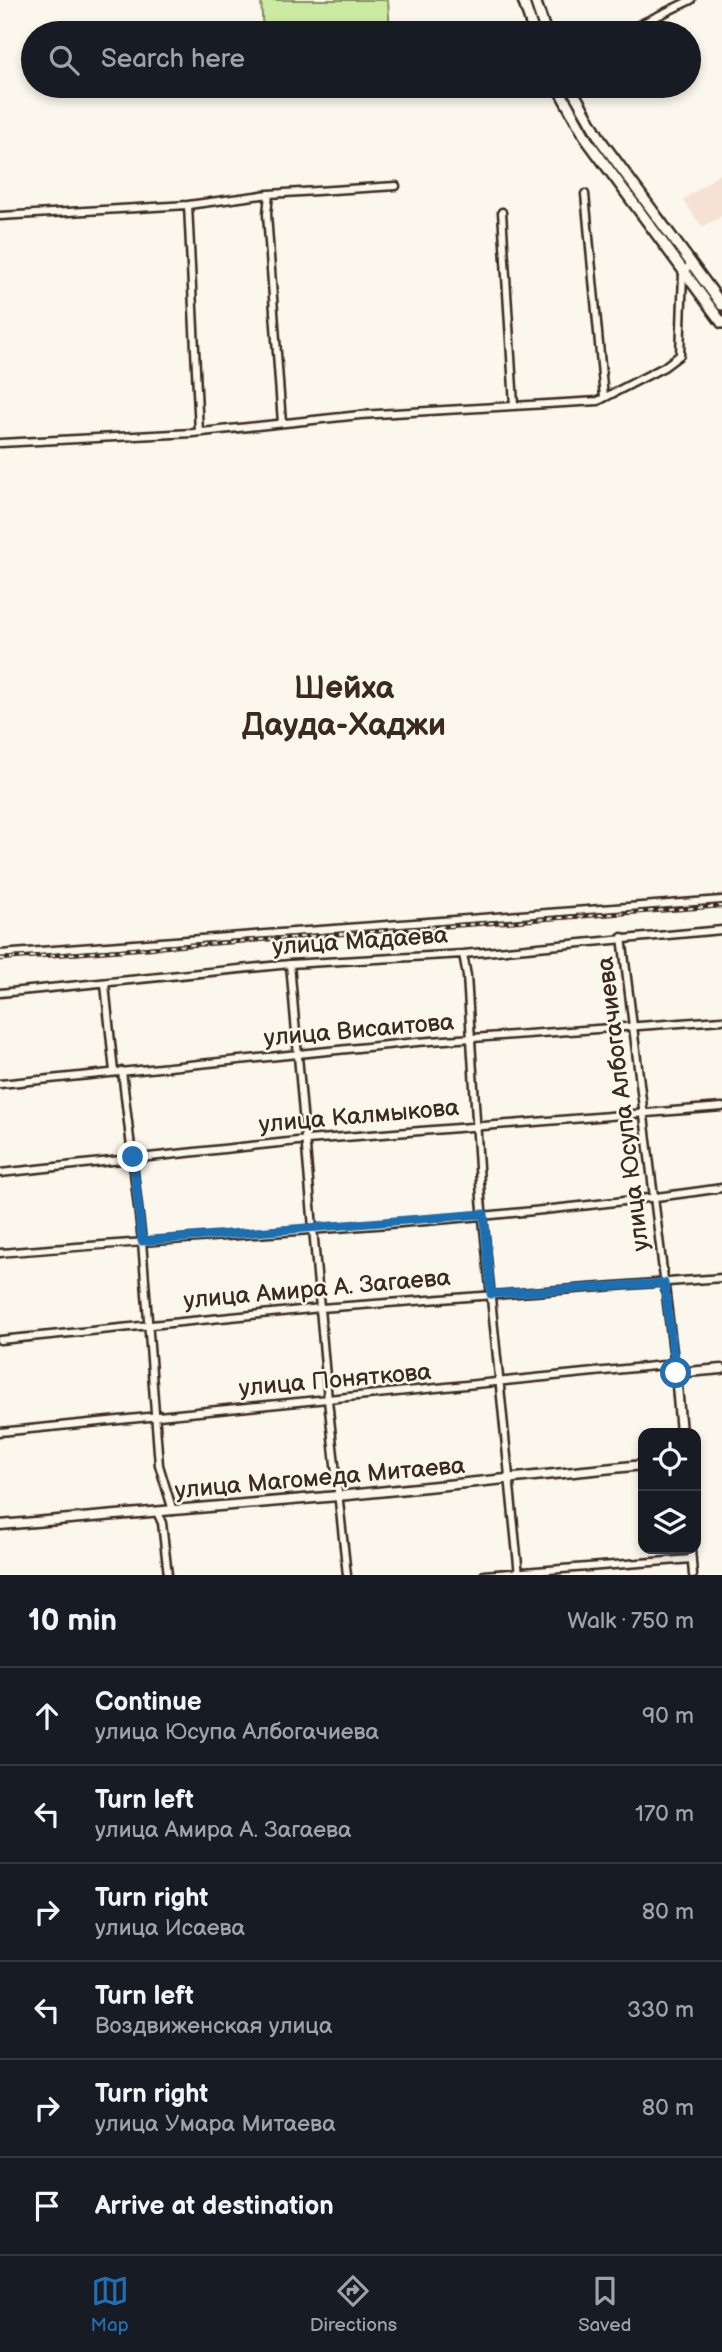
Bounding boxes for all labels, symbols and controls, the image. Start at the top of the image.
search box [21,21,701,98]
icon: search [45,41,83,79]
text: Search here [101,44,245,75]
district label: Шейха Дауда-Хаджи [242,669,446,745]
street label: улица Мадаева [271,920,449,962]
street label: улица Юсупа Албогачиева [591,955,655,1253]
street label: улица Висаитова [263,1007,455,1053]
street label: улица Калмыкова [258,1093,460,1139]
route end [117,1141,148,1172]
street label: улица Амира А. Загаева [182,1263,452,1315]
street label: улица Поняткова [238,1357,432,1403]
route start [660,1357,691,1388]
map controls [638,1428,701,1554]
button: locate [638,1428,701,1491]
street label: улица Магомеда Митаева [174,1451,466,1505]
button: layers [638,1491,701,1554]
text: 10 min [28,1603,117,1639]
text: Walk · 750 m [567,1607,694,1635]
text: Continue [95,1687,202,1718]
icon: ahead [28,1697,66,1735]
text: 90 m [642,1702,694,1730]
text: улица Юсупа Албогачиева [95,1718,379,1746]
text: Turn left [95,1785,194,1816]
icon: left [28,1795,66,1833]
text: 170 m [635,1800,694,1828]
text: улица Амира А. Загаева [95,1816,352,1844]
text: Turn right [95,1883,208,1914]
icon: right [28,1893,66,1931]
text: 80 m [642,1898,694,1926]
text: улица Исаева [95,1914,245,1942]
text: Turn left [95,1981,194,2012]
icon: left [28,1991,66,2029]
text: 330 m [627,1996,694,2024]
text: Воздвиженская улица [95,2012,332,2040]
text: Turn right [95,2079,208,2110]
icon: right [28,2089,66,2127]
text: 80 m [642,2094,694,2122]
text: улица Умара Митаева [95,2110,336,2138]
icon: arrive [28,2187,66,2225]
text: Arrive at destination [95,2191,334,2222]
tab: Map [91,2272,129,2337]
tab: Directions [310,2272,397,2337]
tab: Saved [578,2272,631,2337]

